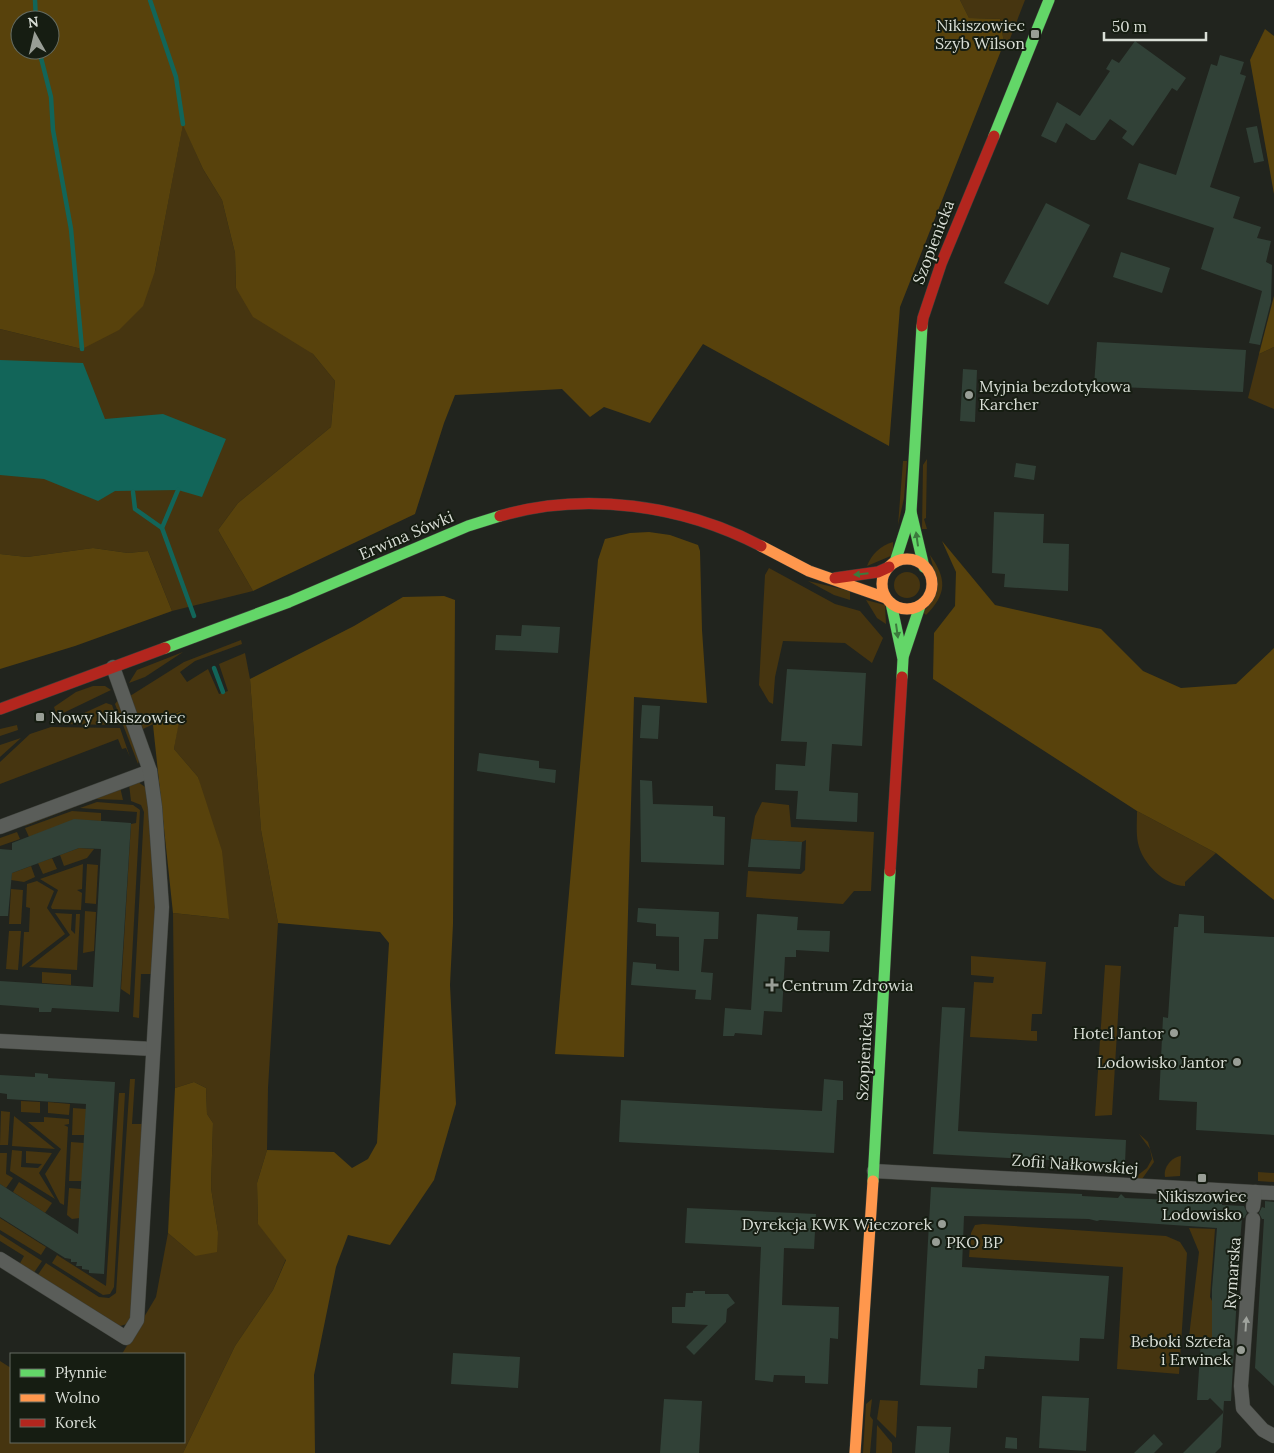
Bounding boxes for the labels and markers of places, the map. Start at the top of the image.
place label: Nikiszowiec Szyb Wilson [935,15,1025,53]
marker: Nikiszowiec Szyb Wilson [1029,28,1041,40]
place label: Myjnia bezdotykowa Karcher [979,376,1131,414]
marker: Myjnia bezdotykowa Karcher [963,389,975,401]
place label: Nowy Nikiszowiec [50,707,186,727]
marker: Nowy Nikiszowiec [34,711,46,723]
place label: Centrum Zdrowia [782,975,914,995]
marker: Centrum Zdrowia [766,979,778,991]
place label: Hotel Jantor [1073,1023,1164,1043]
marker: Hotel Jantor [1168,1027,1180,1039]
place label: Lodowisko Jantor [1097,1052,1227,1072]
marker: Lodowisko Jantor [1231,1056,1243,1068]
marker: Nikiszowiec Lodowisko [1196,1172,1208,1184]
place label: Nikiszowiec Lodowisko [1158,1186,1246,1224]
place label: Dyrekcja KWK Wieczorek [742,1214,932,1234]
marker: Dyrekcja KWK Wieczorek [936,1218,948,1230]
place label: PKO BP [946,1232,1003,1252]
marker: PKO BP [930,1236,942,1248]
place label: Beboki Sztefa i Erwinek [1131,1331,1231,1369]
marker: Beboki Sztefa i Erwinek [1235,1344,1247,1356]

